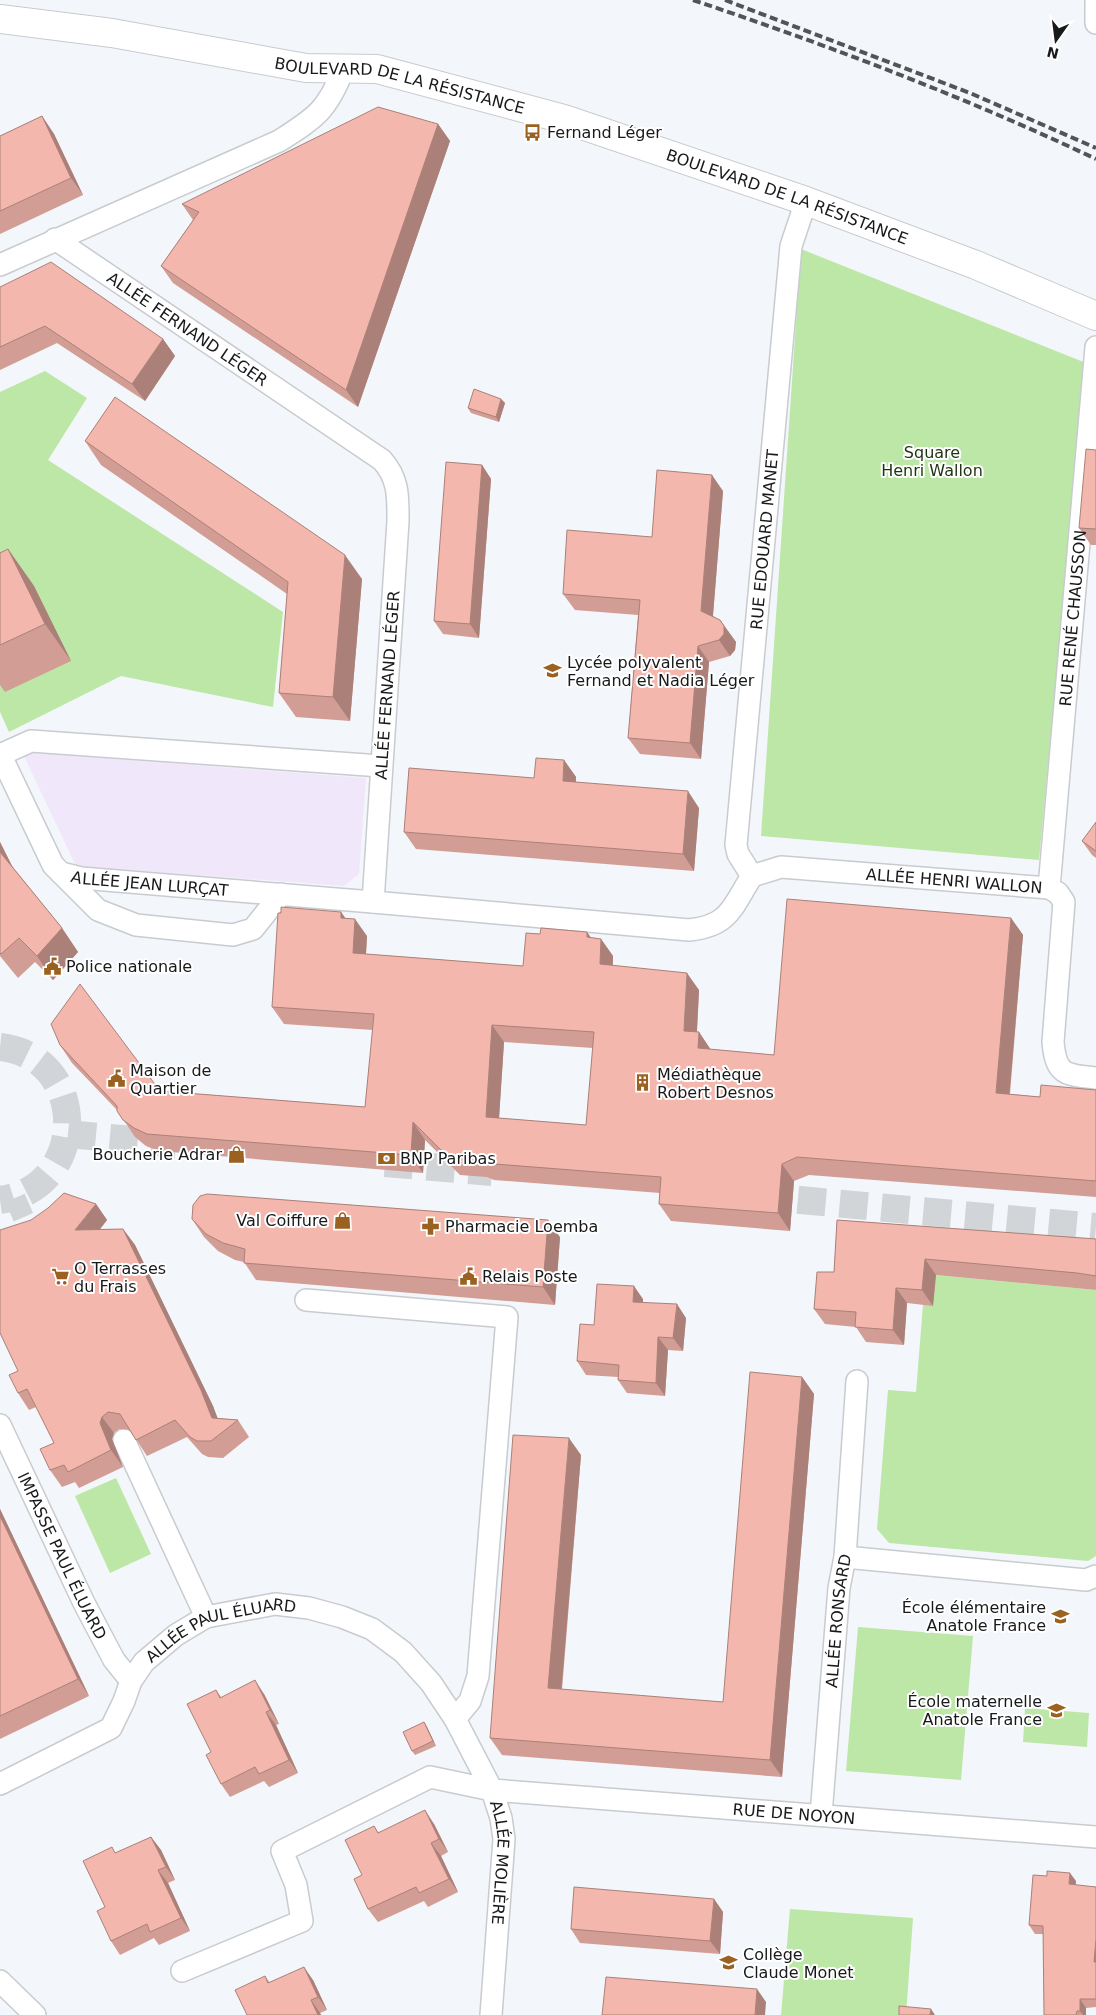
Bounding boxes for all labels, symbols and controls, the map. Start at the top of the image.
north arrow [1031,15,1081,65]
text: N [1045,43,1060,62]
street label: BOULEVARD DE LA RÉSISTANCE [273,54,527,118]
bus stop icon: Fernand Léger [523,122,543,142]
place label: Fernand Léger [547,123,662,142]
street label: BOULEVARD DE LA RÉSISTANCE [664,145,911,249]
street label: ALLÉE FERNAND LÉGER [103,268,271,390]
park label: Square Henri Wallon [881,443,983,480]
street label: RUE EDOUARD MANET [747,448,782,631]
street label: RUE RENÉ CHAUSSON [1056,529,1090,707]
street label: ALLÉE FERNAND LÉGER [371,590,404,780]
place label: Lycée polyvalent Fernand et Nadia Léger [567,653,755,690]
school or university icon: Lycée polyvalent Fernand et Nadia Léger [543,661,563,681]
street label: ALLÉE HENRI WALLON [865,865,1043,897]
street label: ALLÉE JEAN LURÇAT [69,867,229,900]
public building icon: Police nationale [42,956,62,976]
place label: Police nationale [66,957,192,976]
place label: Maison de Quartier [130,1061,211,1098]
place label: Médiathèque Robert Desnos [657,1065,774,1102]
public building icon: Maison de Quartier [106,1069,126,1089]
building icon: Médiathèque Robert Desnos [633,1073,653,1093]
shop icon: Boucherie Adrar [226,1144,246,1164]
place label: Boucherie Adrar [93,1145,222,1164]
bank icon: BNP Paribas [376,1148,396,1168]
place label: BNP Paribas [400,1149,496,1168]
shop icon: Val Coiffure [332,1210,352,1230]
place label: Val Coiffure [236,1211,328,1230]
pharmacy icon: Pharmacie Loemba [421,1216,441,1236]
place label: Pharmacie Loemba [445,1217,598,1236]
place label: O Terrasses du Frais [74,1259,166,1296]
public building icon: Relais Poste [458,1266,478,1286]
supermarket icon: O Terrasses du Frais [50,1267,70,1287]
place label: Relais Poste [482,1267,578,1286]
street label: IMPASSE PAUL ÉLUARD [14,1469,111,1643]
street label: ALLÉE RONSARD [822,1552,855,1689]
street label: ALLÉE PAUL ÉLUARD [142,1595,297,1667]
place label: École élémentaire Anatole France [902,1598,1046,1635]
school or university icon: École élémentaire Anatole France [1050,1606,1070,1626]
place label: École maternelle Anatole France [907,1692,1042,1729]
school or university icon: École maternelle Anatole France [1046,1700,1066,1720]
street label: ALLÉE MOLIÈRE [486,1798,513,1926]
street label: RUE DE NOYON [732,1800,856,1828]
place label: Collège Claude Monet [743,1945,854,1982]
school or university icon: Collège Claude Monet [719,1953,739,1973]

